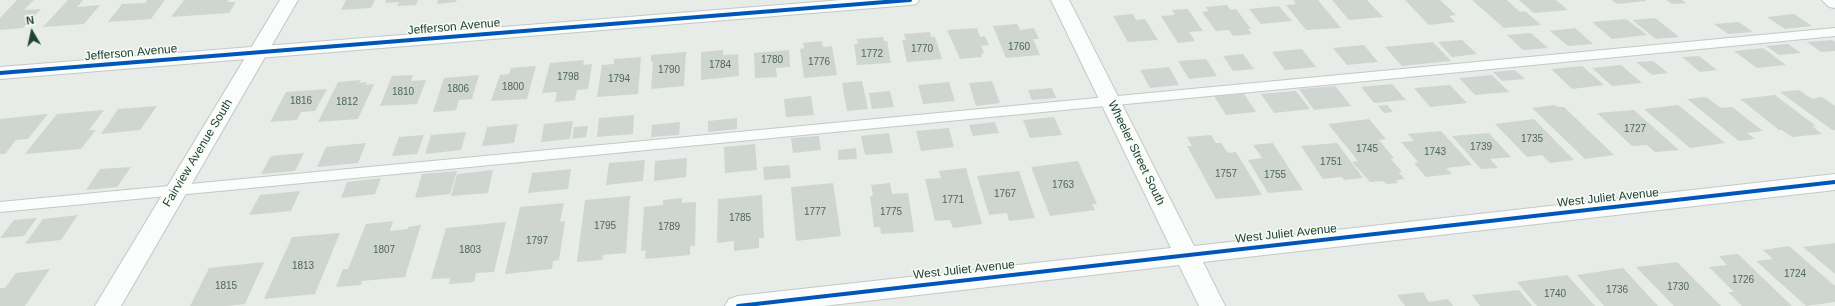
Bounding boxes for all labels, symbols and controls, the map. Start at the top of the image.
north arrow [12,12,52,52]
text: N [25,14,35,27]
street label: Jefferson Avenue [407,16,501,38]
house number: 1760 [1008,41,1030,53]
street label: Jefferson Avenue [84,42,178,64]
house number: 1770 [911,43,933,55]
house number: 1772 [861,48,883,60]
house number: 1780 [761,54,783,66]
house number: 1776 [808,56,830,68]
house number: 1784 [709,59,731,71]
house number: 1790 [658,64,680,76]
house number: 1798 [557,71,579,83]
house number: 1794 [608,73,630,85]
house number: 1800 [502,81,524,93]
house number: 1806 [447,83,469,95]
house number: 1810 [392,86,414,98]
house number: 1816 [290,95,312,107]
street label: Fairview Avenue South [160,96,236,210]
house number: 1812 [336,96,358,108]
street label: Wheeler Street South [1104,98,1168,208]
house number: 1727 [1624,123,1646,135]
house number: 1735 [1521,133,1543,145]
house number: 1739 [1470,141,1492,153]
house number: 1745 [1356,143,1378,155]
house number: 1743 [1424,146,1446,158]
house number: 1751 [1320,156,1342,168]
house number: 1757 [1215,168,1237,180]
house number: 1755 [1264,169,1286,181]
house number: 1763 [1052,179,1074,191]
street label: West Juliet Avenue [1556,185,1660,211]
house number: 1767 [994,188,1016,200]
house number: 1771 [942,194,964,206]
house number: 1777 [804,206,826,218]
house number: 1775 [880,206,902,218]
house number: 1785 [729,212,751,224]
house number: 1795 [594,220,616,232]
house number: 1789 [658,221,680,233]
street label: West Juliet Avenue [1234,221,1338,247]
house number: 1797 [526,235,548,247]
house number: 1807 [373,244,395,256]
house number: 1803 [459,244,481,256]
street label: West Juliet Avenue [912,257,1016,283]
house number: 1813 [292,260,314,272]
house number: 1724 [1784,268,1806,280]
house number: 1726 [1732,274,1754,286]
house number: 1815 [215,280,237,292]
house number: 1730 [1667,281,1689,293]
house number: 1736 [1606,284,1628,296]
house number: 1740 [1544,288,1566,300]

